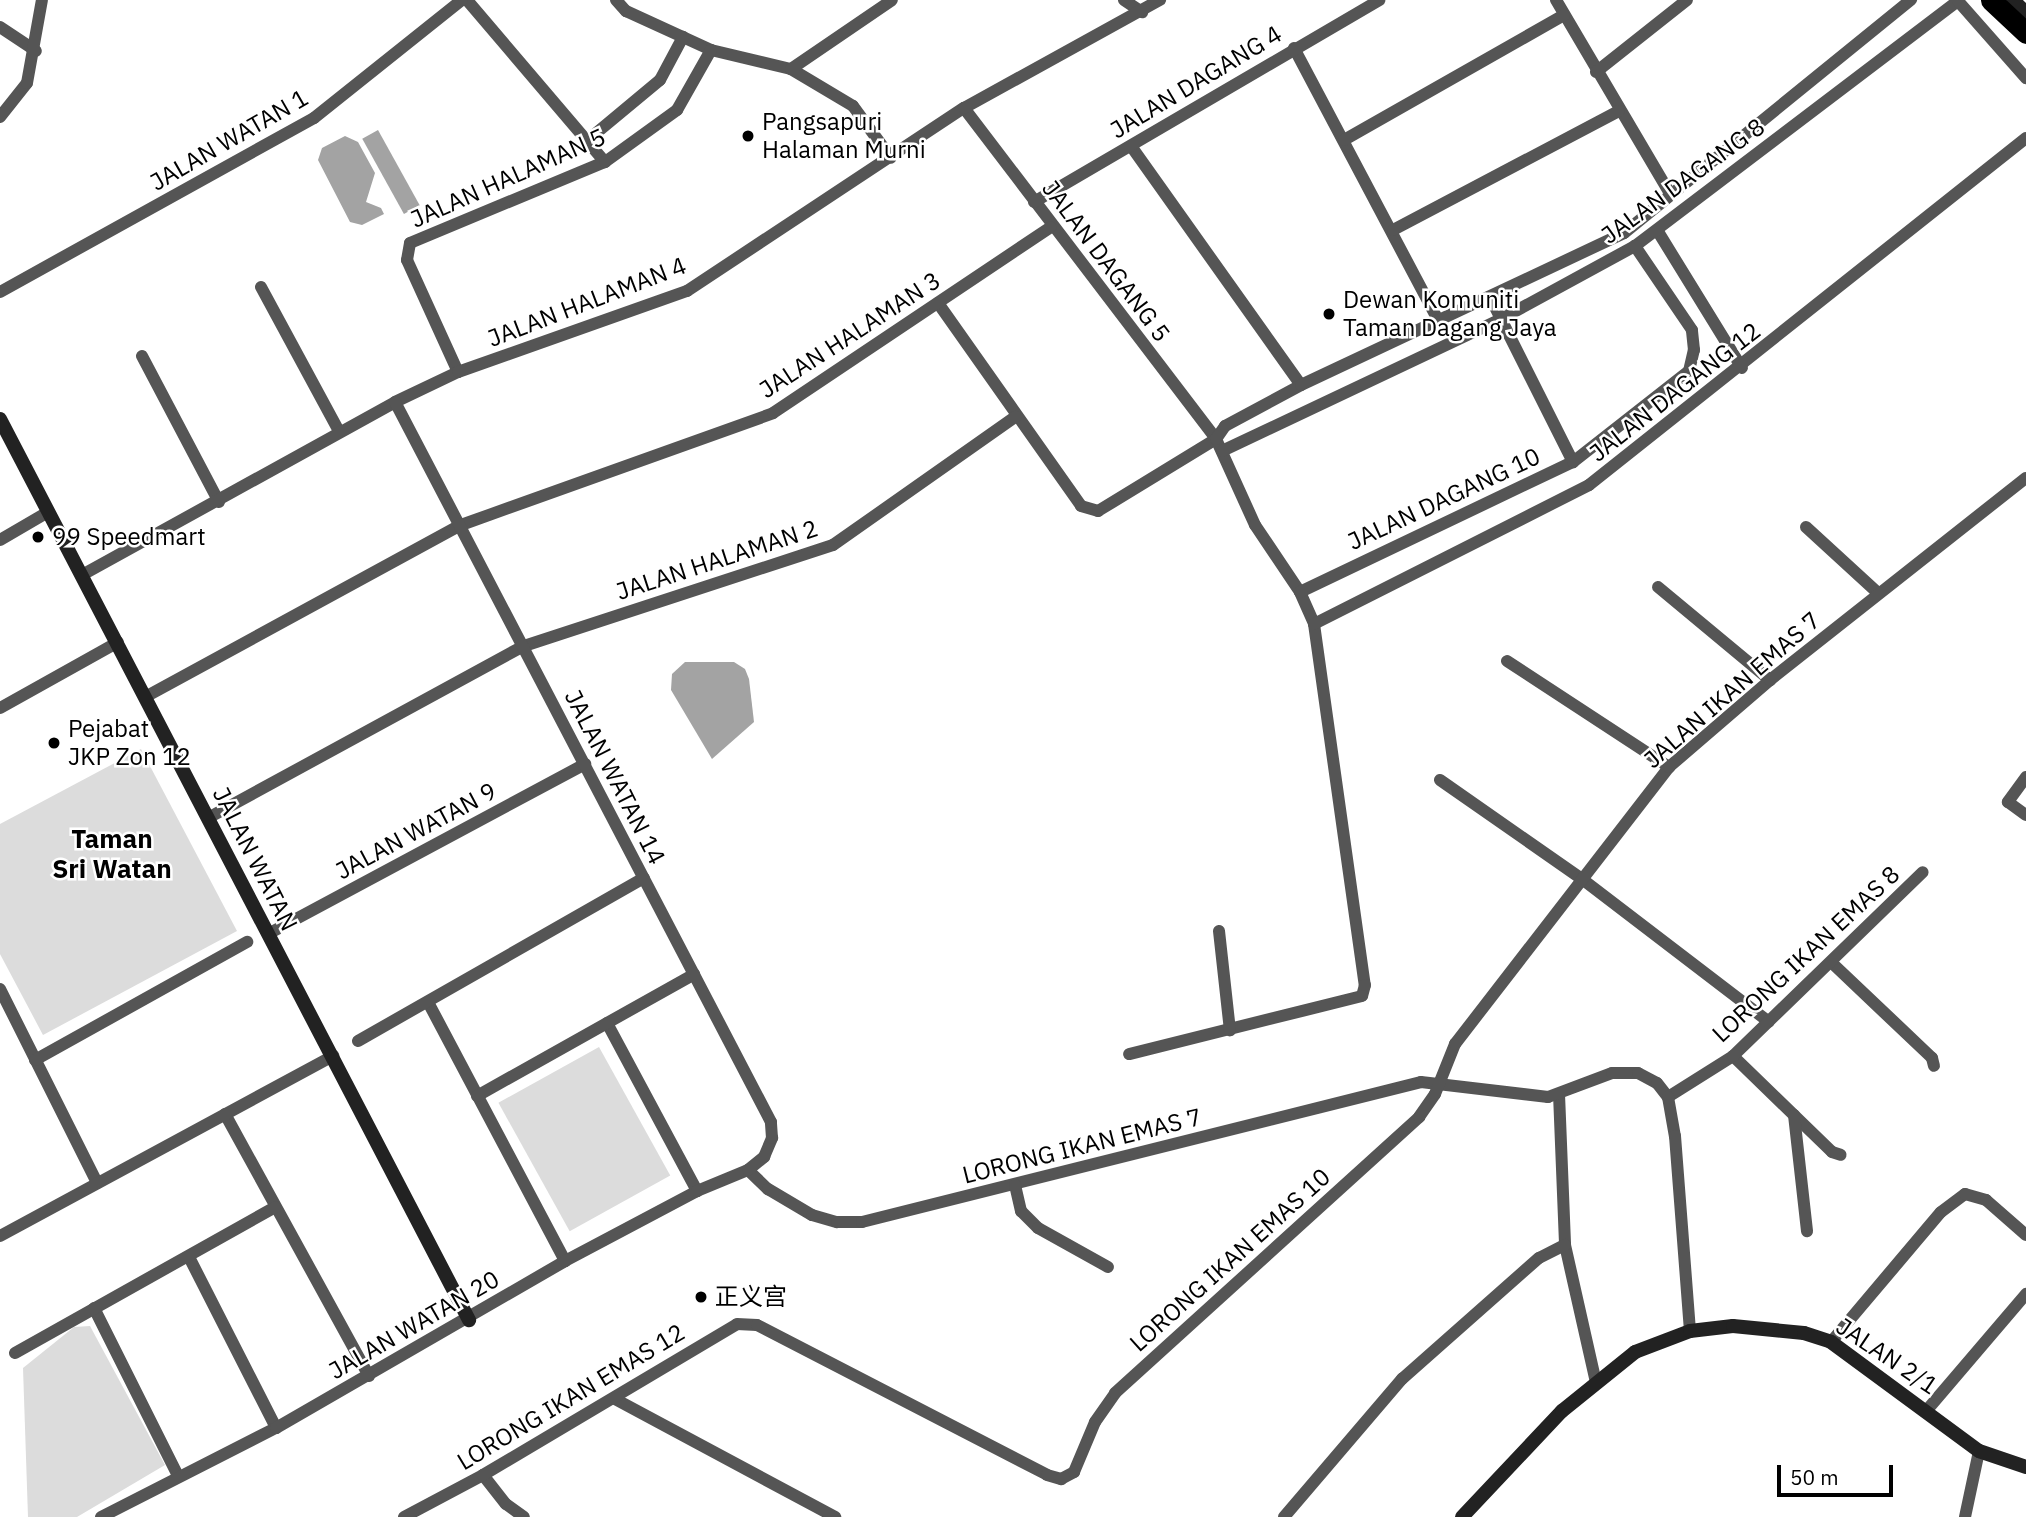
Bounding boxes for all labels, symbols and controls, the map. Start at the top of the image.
street label: JALAN DAGANG 4 [1105,20,1287,144]
street label: JALAN WATAN 1 [145,83,313,197]
place label: Pangsapuri Halaman Murni [762,108,926,164]
street label: JALAN DAGANG 8 [1596,112,1770,250]
street label: JALAN HALAMAN 5 [406,122,610,234]
marker: Pangsapuri Halaman Murni [740,128,756,144]
street label: JALAN DAGANG 5 [1036,175,1176,347]
street label: JALAN HALAMAN 4 [484,251,690,353]
street label: JALAN HALAMAN 3 [754,266,946,404]
place label: Dewan Komuniti Taman Dagang Jaya [1343,286,1557,342]
marker: Dewan Komuniti Taman Dagang Jaya [1321,306,1337,322]
street label: JALAN DAGANG 12 [1584,316,1766,468]
street label: JALAN DAGANG 10 [1343,442,1545,556]
street label: JALAN HALAMAN 2 [613,514,821,606]
place label: 99 Speedmart [52,523,206,551]
marker: 99 Speedmart [30,529,46,545]
street label: JALAN IKAN EMAS 7 [1638,606,1826,774]
street label: JALAN WATAN 14 [559,685,671,869]
place label: Pejabat JKP Zon 12 [68,715,191,771]
marker: Pejabat JKP Zon 12 [46,735,62,751]
street label: JALAN WATAN 9 [331,777,501,885]
street label: JALAN WATAN [206,782,304,936]
district label: Taman Sri Watan [52,823,172,884]
street label: LORONG IKAN EMAS 8 [1706,860,1906,1048]
street label: LORONG IKAN EMAS 7 [959,1102,1205,1190]
street label: LORONG IKAN EMAS 10 [1124,1162,1336,1358]
street label: JALAN WATAN 20 [324,1265,504,1385]
place label: 正义宫 [715,1283,787,1311]
marker: 正义宫 [693,1289,709,1305]
street label: JALAN 2/1 [1831,1312,1943,1400]
street label: LORONG IKAN EMAS 12 [452,1318,690,1476]
scale bar [1781,1450,1896,1494]
text: 50 m [1790,1463,1839,1491]

